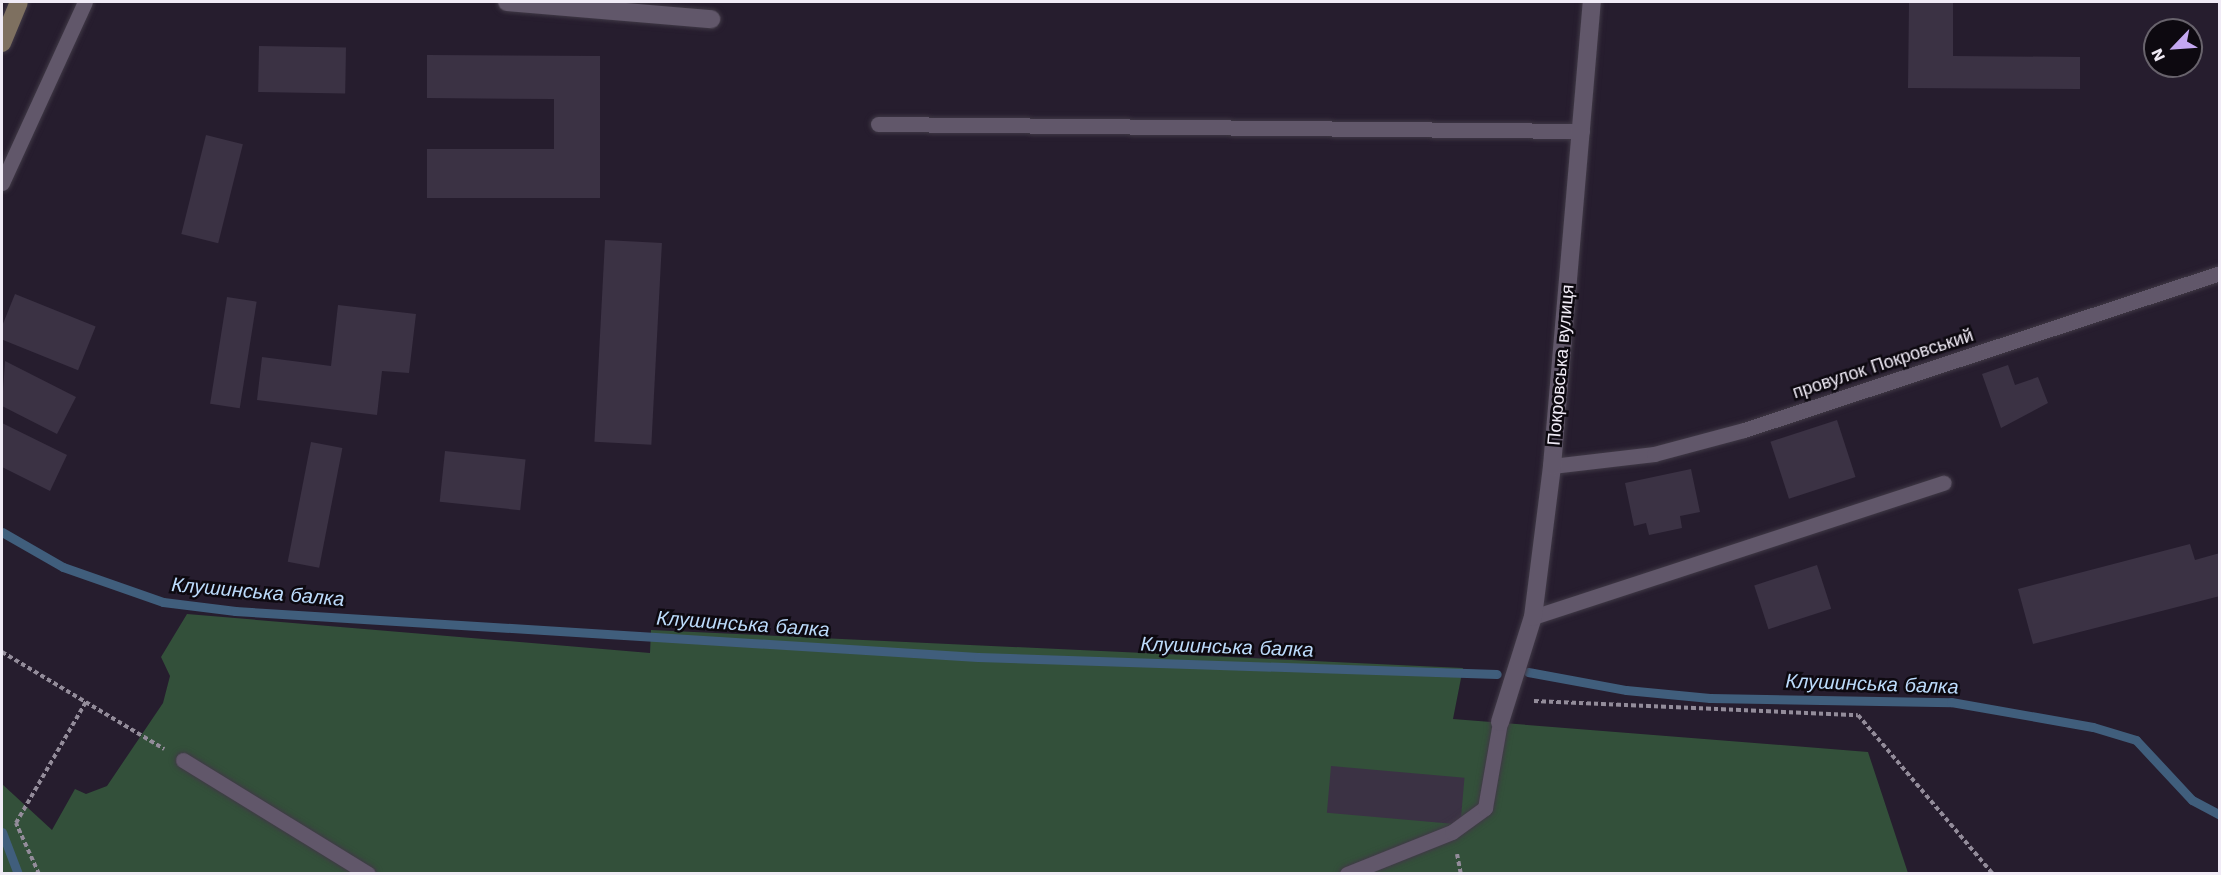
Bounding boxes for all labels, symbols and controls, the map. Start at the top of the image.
north arrow [2143,18,2203,78]
text: N [2147,46,2169,64]
street label: Покровська вулиця [1543,284,1579,446]
street label: провулок Покровський [1790,325,1976,403]
water label: Клушинська балка [171,572,345,612]
water label: Клушинська балка [656,606,830,642]
water label: Клушинська балка [1140,632,1314,662]
water label: Клушинська балка [1785,669,1959,699]

